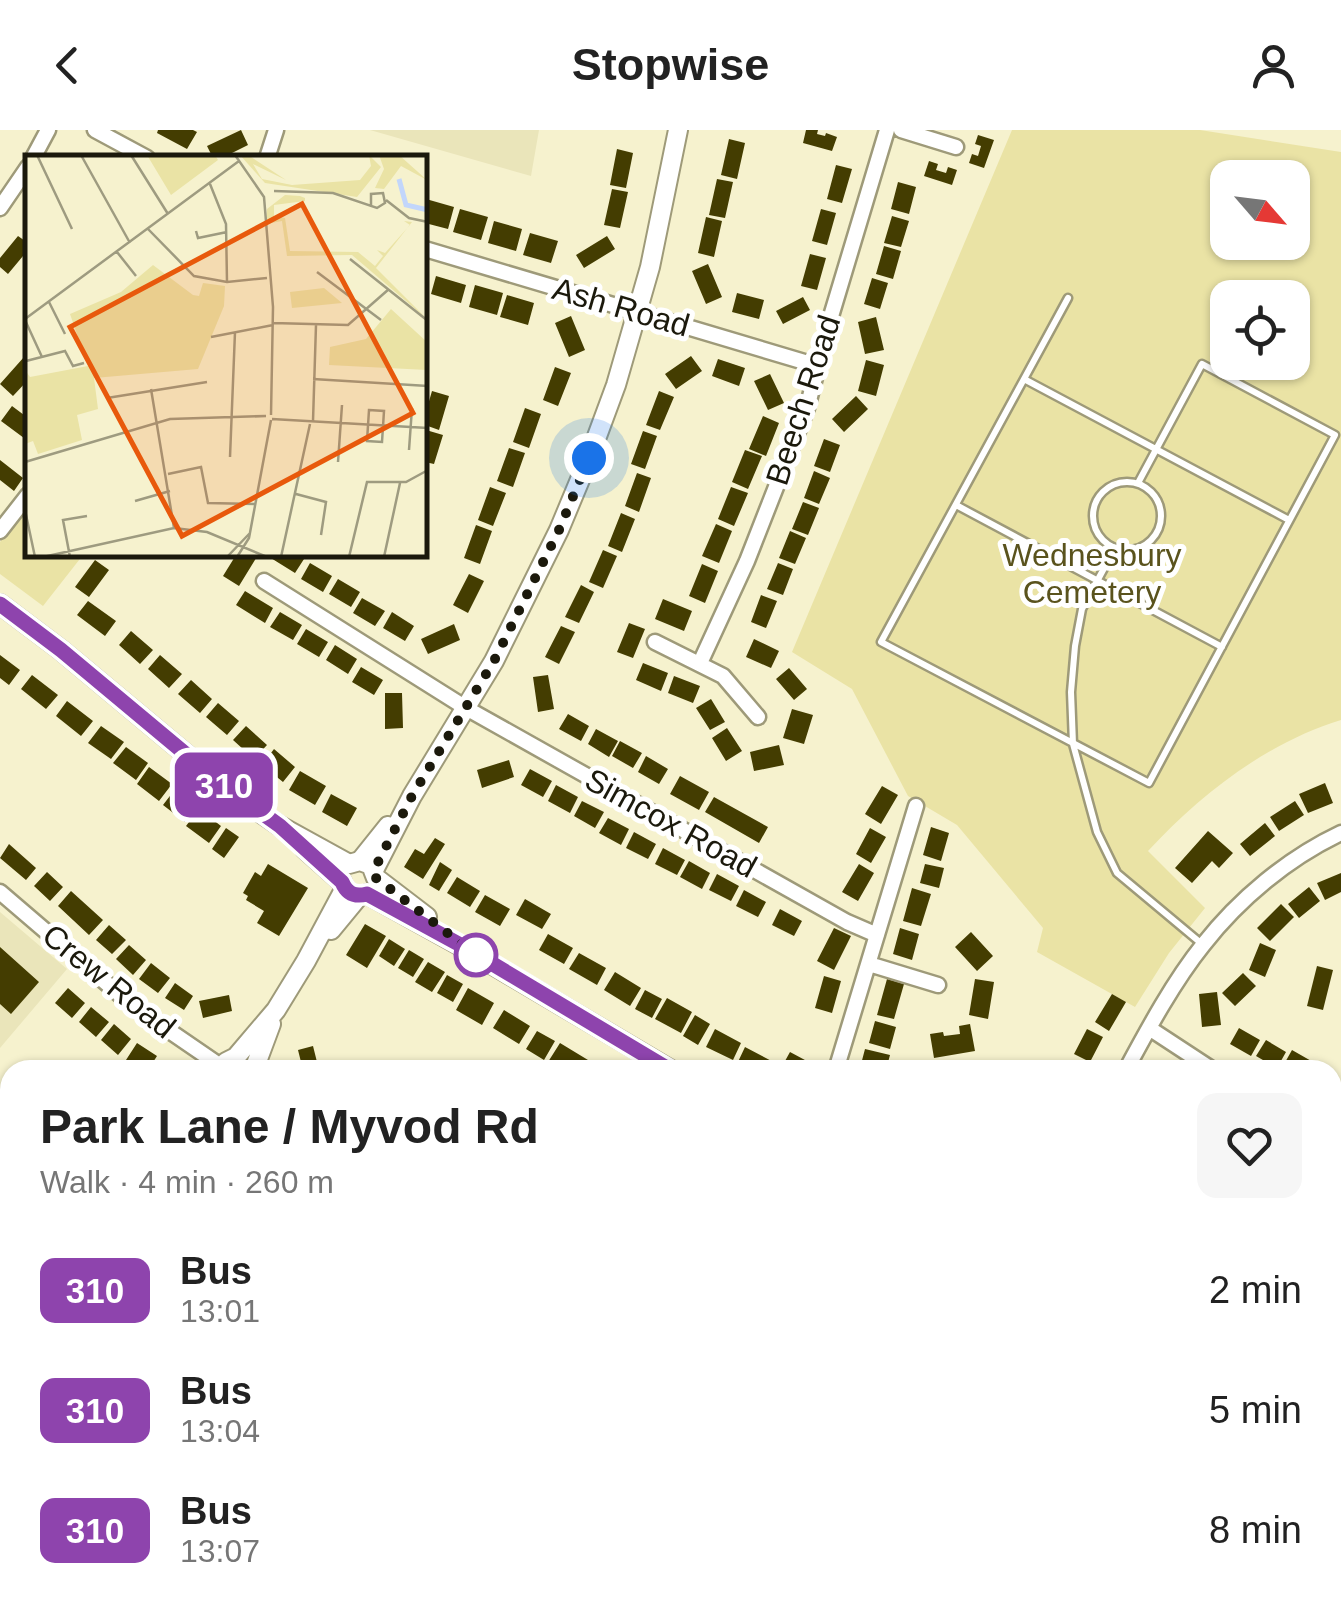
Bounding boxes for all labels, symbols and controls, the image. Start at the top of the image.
icon: back [40,38,95,93]
icon: person [1246,38,1301,93]
text: Stopwise [572,39,769,90]
inset map [25,155,428,558]
north arrow [1210,160,1310,260]
map controls [1210,160,1310,380]
street label: Ash Road [548,270,694,344]
button: locate [1210,280,1310,380]
street label: Beech Road [759,311,847,489]
your location [564,433,614,483]
park label: Wednesbury Cemetery [1002,537,1182,610]
line badge: 310 [166,752,282,818]
street label: Simcox Road [579,761,763,885]
text: 310 [195,766,253,805]
street label: Crew Road [35,917,183,1045]
unlabelled marker [455,934,497,976]
button: heart [1197,1093,1302,1198]
text: Park Lane / Myvod Rd [40,1100,539,1153]
text: Walk · 4 min · 260 m [40,1164,334,1200]
text: Bus [180,1250,252,1292]
text: 2 min [1209,1269,1302,1311]
text: 310 [66,1271,124,1310]
text: 13:01 [180,1293,260,1329]
text: Bus [180,1370,252,1412]
text: 5 min [1209,1389,1302,1431]
text: 310 [66,1391,124,1430]
text: 13:04 [180,1413,260,1449]
text: Bus [180,1490,252,1532]
text: 8 min [1209,1509,1302,1551]
text: 310 [66,1511,124,1550]
text: 13:07 [180,1533,260,1569]

